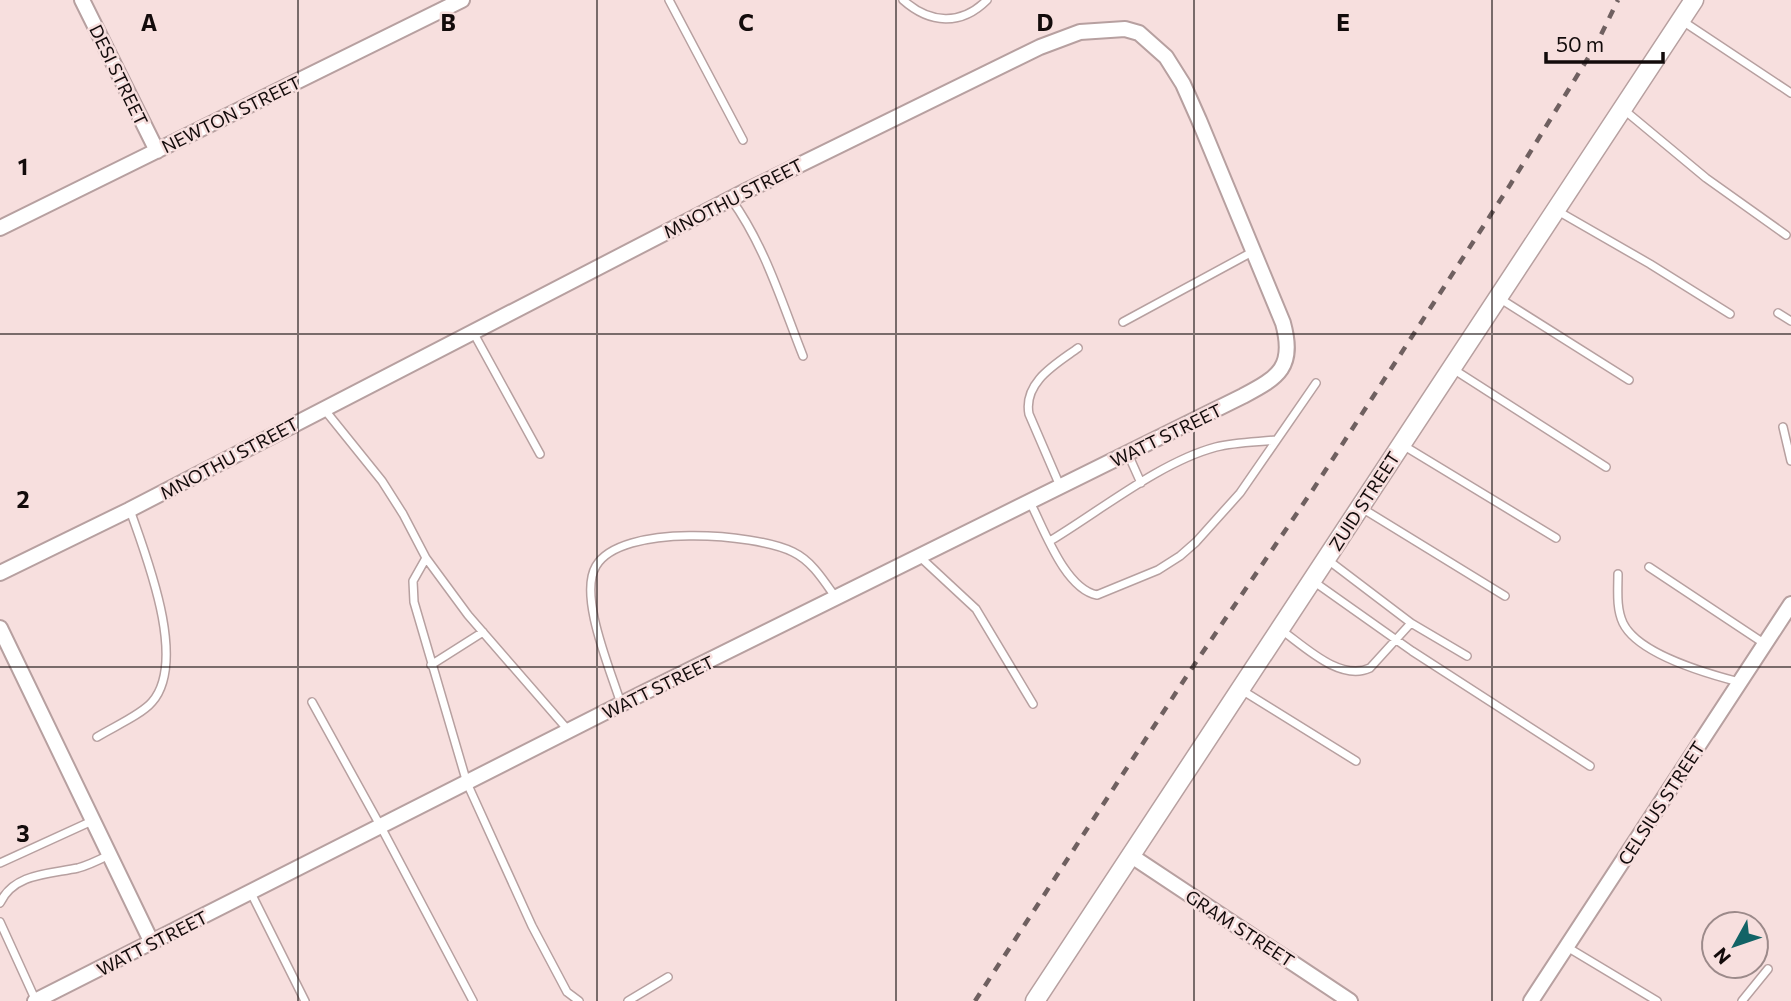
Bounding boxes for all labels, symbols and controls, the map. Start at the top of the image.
text: A [141,8,158,36]
text: B [440,8,456,36]
text: C [738,8,754,36]
text: D [1037,8,1054,36]
text: E [1336,8,1350,36]
street label: DESI STREET [85,21,153,129]
scale bar [1546,21,1663,65]
text: 50 m [1556,31,1604,56]
street label: NEWTON STREET [158,71,304,157]
text: 1 [18,152,28,180]
street label: MNOTHU STREET [660,153,806,243]
street label: WATT STREET [1107,399,1225,471]
street label: MNOTHU STREET [156,412,302,504]
street label: ZUID STREET [1324,447,1404,555]
text: 2 [16,485,30,513]
street label: WATT STREET [599,651,717,723]
street label: CELSIUS STREET [1613,737,1709,869]
text: 3 [16,819,30,847]
street label: GRAM STREET [1182,885,1298,971]
street label: WATT STREET [93,906,211,980]
north arrow [1700,910,1770,980]
text: N [1708,943,1735,969]

